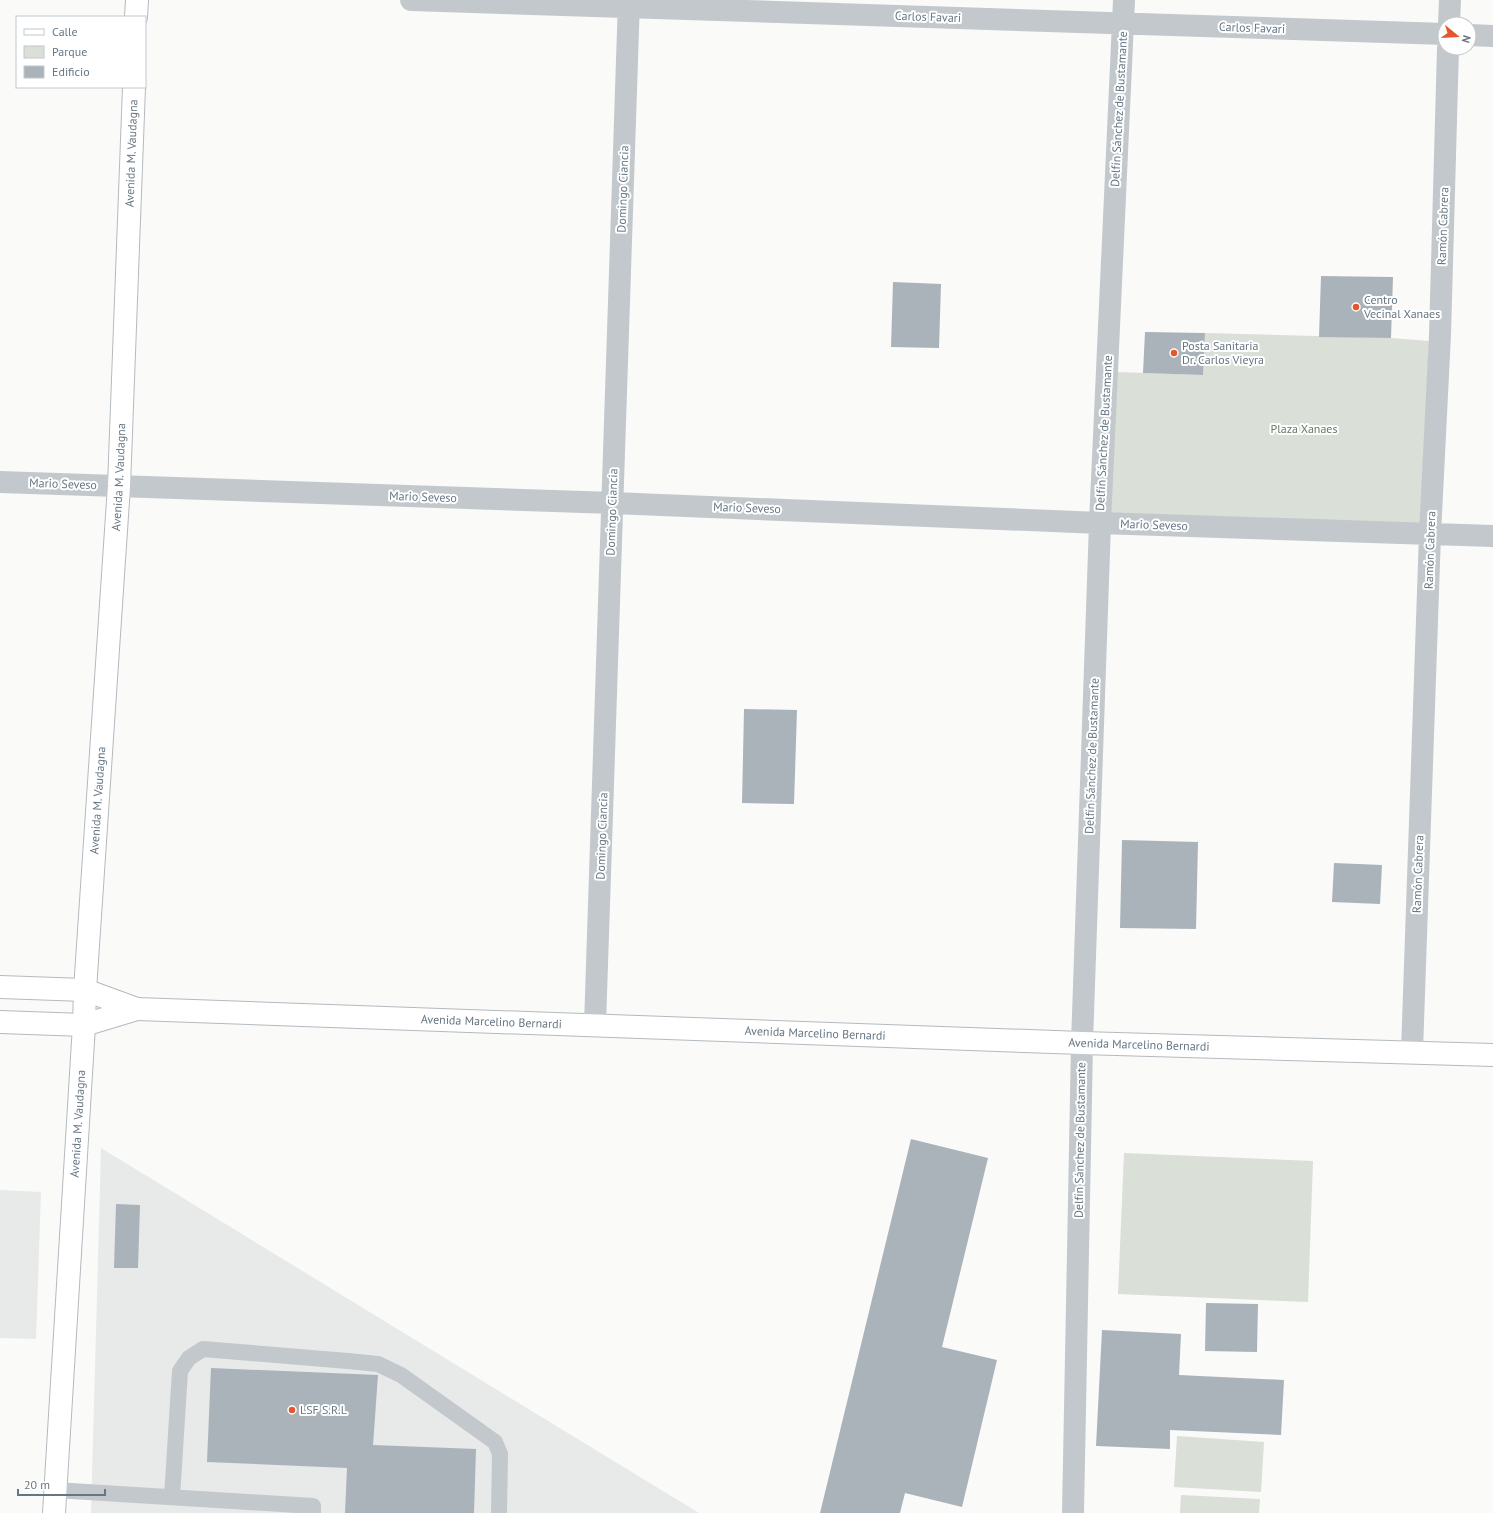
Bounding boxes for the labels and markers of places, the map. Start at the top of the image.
place label: Centro Vecinal Xanaes [1363,292,1440,321]
marker: Centro Vecinal Xanaes [1351,302,1361,312]
place label: Posta Sanitaria Dr. Carlos Vieyra [1182,338,1264,367]
marker: Posta Sanitaria Dr. Carlos Vieyra [1169,348,1179,358]
place label: LSF S.R.L [300,1402,347,1417]
marker: LSF S.R.L [287,1405,297,1415]

